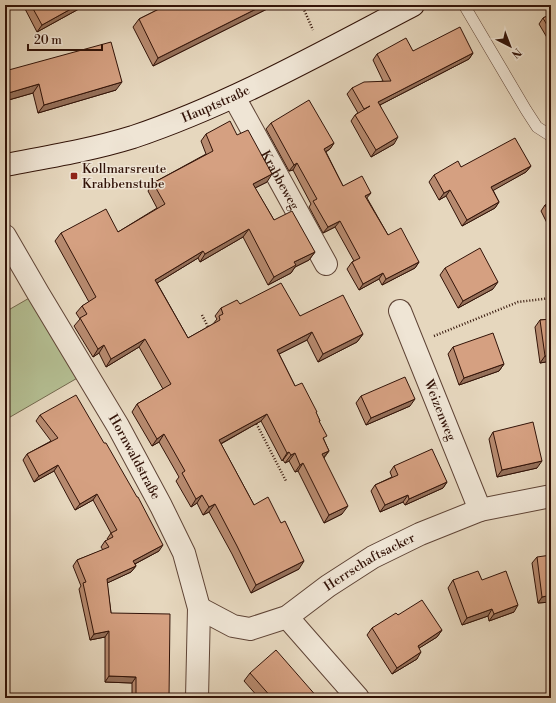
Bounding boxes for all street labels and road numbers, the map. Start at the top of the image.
street label: Hauptstraße [179,82,253,126]
street label: Krabbeweg [257,148,303,213]
street label: Weizenweg [420,376,459,443]
street label: Hornwaldstraße [105,411,164,503]
street label: Herrschaftsacker [321,530,418,595]

